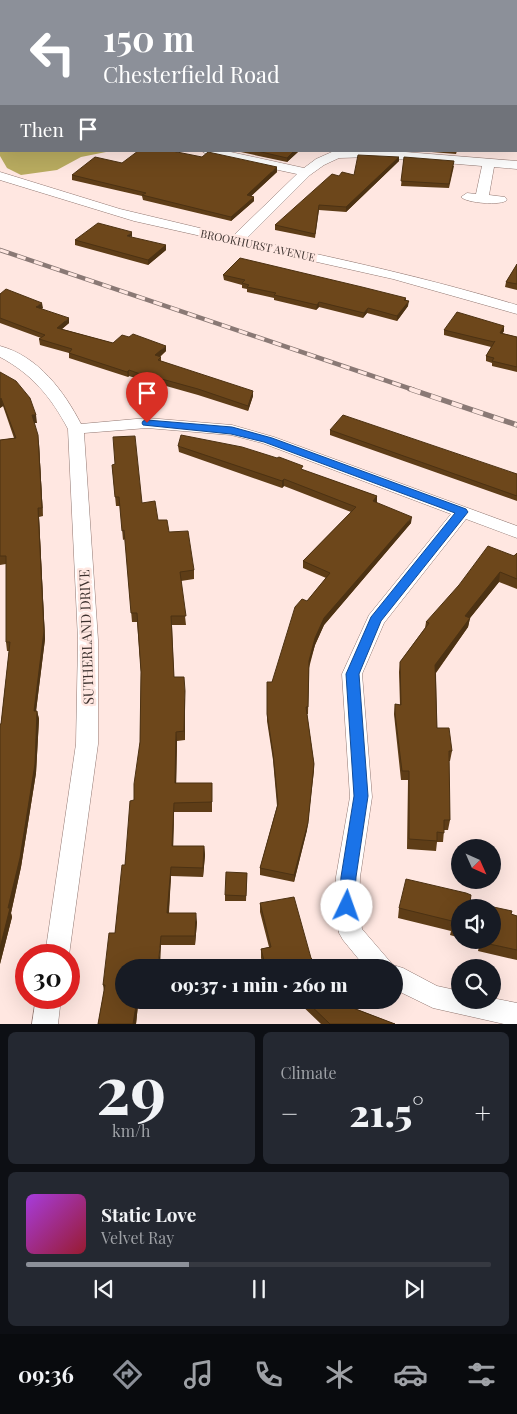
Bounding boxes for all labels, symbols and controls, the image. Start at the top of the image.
text: 150 m [103,14,194,61]
icon: left [20,20,85,85]
text: Chesterfield Road [103,59,280,89]
icon: arrive [74,115,102,143]
text: Then [20,116,64,142]
street label: BROOKHURST AVENUE [199,225,317,265]
pin [126,372,168,423]
icon: arrive [133,379,161,407]
street label: SUTHERLAND DRIVE [74,569,98,705]
north arrow [451,839,501,889]
map controls [451,839,501,1009]
position arrow [320,879,372,931]
button: sound [451,899,501,949]
speed limit sign: 30 [15,944,80,1009]
button: search [451,959,501,1009]
text: 09:37 · 1 min · 260 m [170,971,348,997]
text: 29 [96,1044,166,1130]
text: Climate [281,1062,337,1083]
text: 21.5° [349,1086,424,1137]
text: − [281,1094,299,1131]
text: + [475,1094,491,1131]
text: km/h [112,1120,150,1141]
text: Static Love [101,1201,196,1227]
text: Velvet Ray [101,1227,174,1248]
icon: previous [90,1275,118,1303]
icon: pause [245,1275,273,1303]
icon: next [400,1275,428,1303]
icon: directions [110,1357,145,1392]
icon: music [181,1357,216,1392]
icon: phone [251,1357,286,1392]
icon: climate [322,1357,357,1392]
icon: car [393,1357,428,1392]
icon: filters [464,1357,499,1392]
text: 09:36 [18,1359,74,1389]

